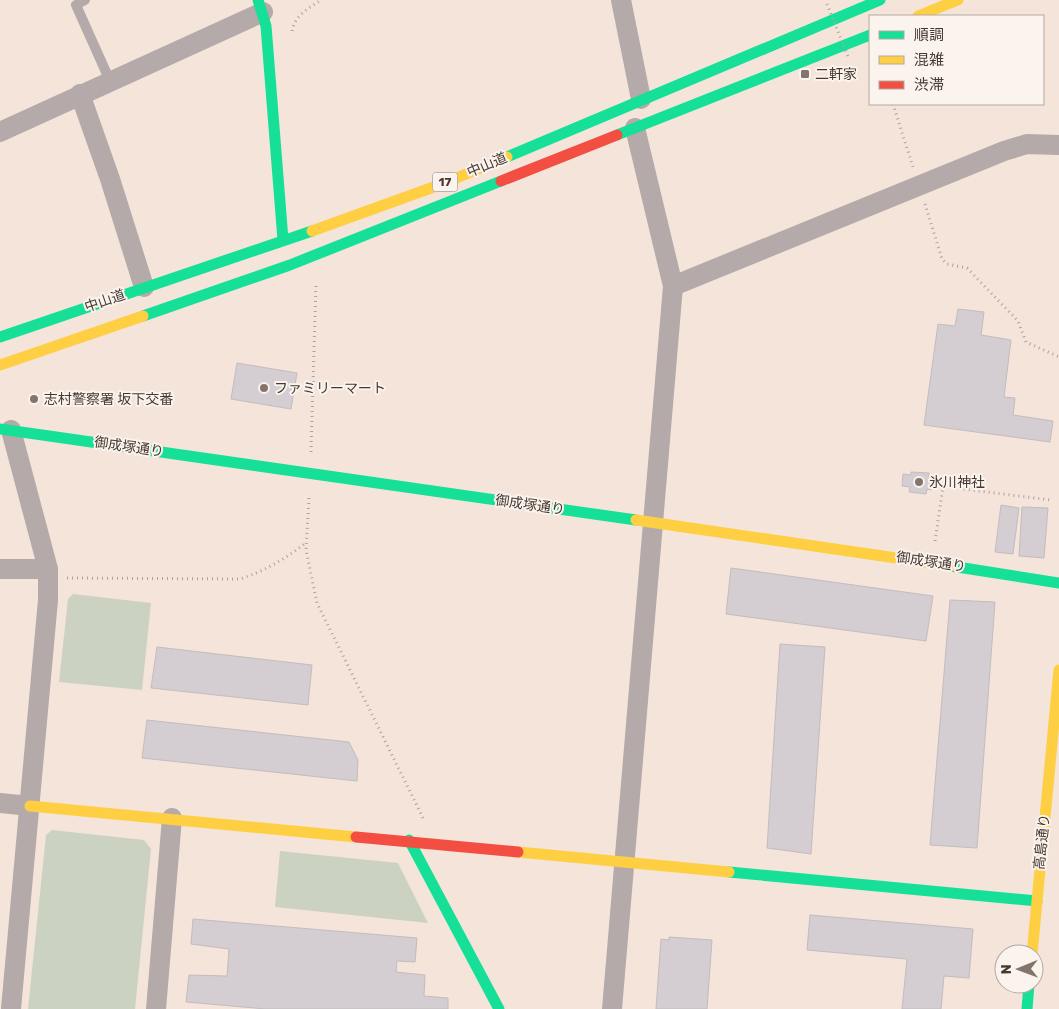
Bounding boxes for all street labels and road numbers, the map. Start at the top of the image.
street label: 中山道 [464,149,510,181]
road number: 17 [432,172,458,192]
street label: 中山道 [82,286,128,316]
street label: 御成塚通り [93,434,165,460]
street label: 御成塚通り [494,492,566,518]
street label: 御成塚通り [895,549,967,575]
street label: 高島通り [1031,813,1053,871]

